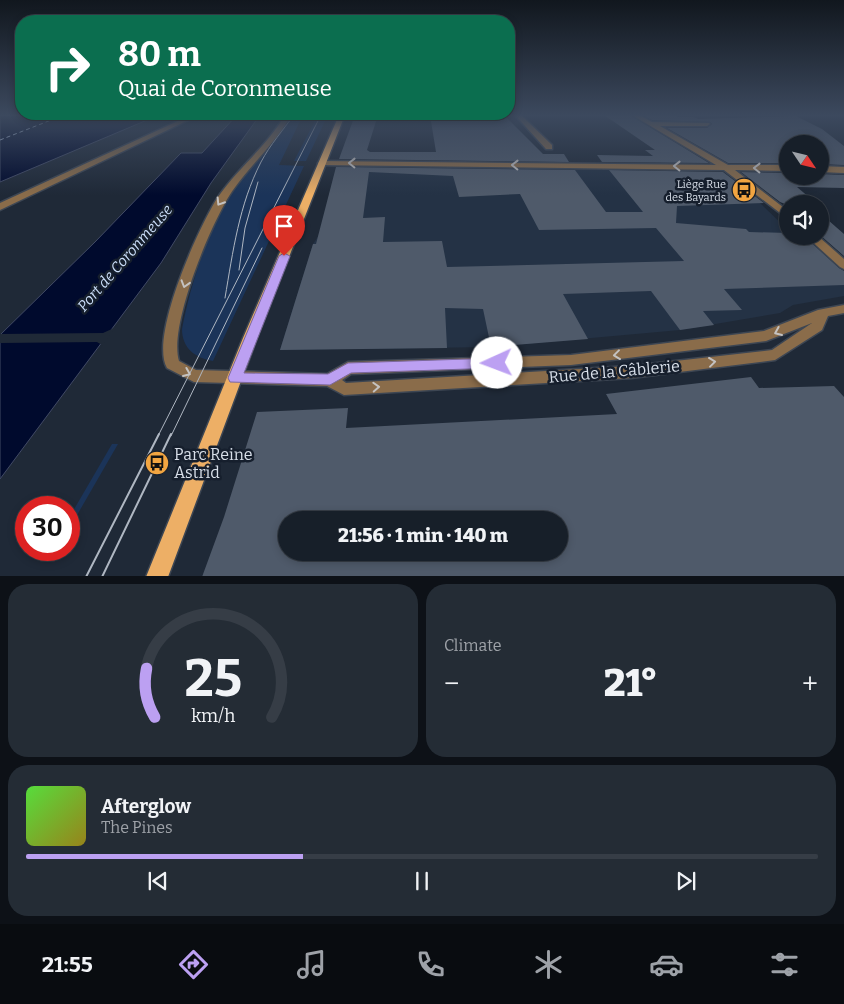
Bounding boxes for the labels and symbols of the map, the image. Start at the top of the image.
north arrow [779,135,829,185]
one-way arrow [348,158,356,168]
one-way arrow [510,159,518,170]
one-way arrow [673,161,681,172]
one-way arrow [752,162,760,173]
bus stop icon: Liège Rue des Bayards [731,177,757,203]
place label: Liège Rue des Bayards [665,178,726,204]
one-way arrow [217,196,227,205]
water label: Port de Coronmeuse [74,201,177,315]
pin [263,205,305,256]
one-way arrow [181,279,191,287]
one-way arrow [774,325,783,336]
position arrow [470,336,522,388]
one-way arrow [613,349,621,360]
street label: Rue de la Câblerie [548,356,680,387]
one-way arrow [709,357,717,368]
one-way arrow [182,366,191,377]
one-way arrow [372,382,380,393]
place label: Parc Reine Astrid [174,445,253,482]
bus stop icon: Parc Reine Astrid [144,450,170,476]
speed limit sign: 30 [15,496,80,561]

